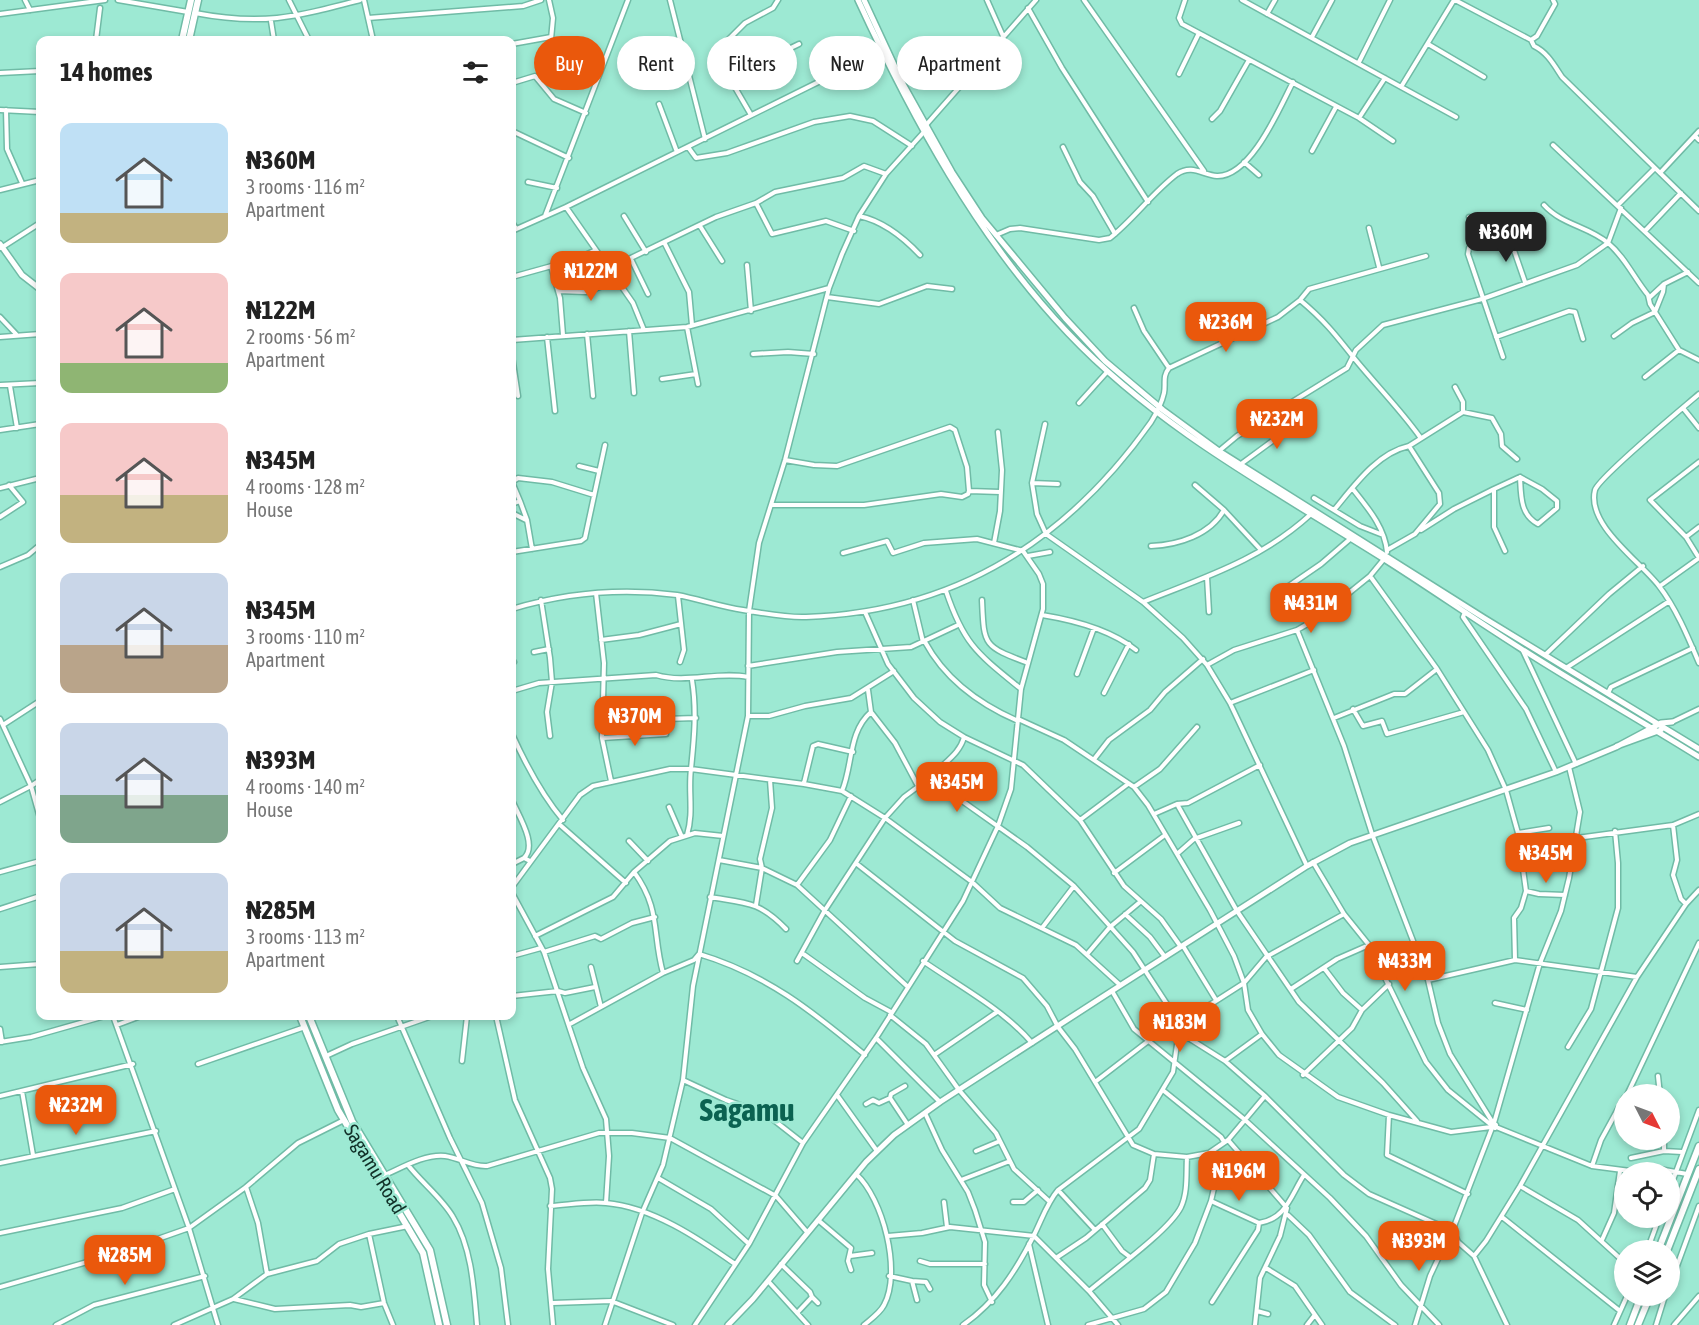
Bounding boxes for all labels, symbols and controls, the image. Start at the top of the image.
chip: Buy [534,36,605,90]
chip: Rent [617,36,695,90]
chip: Filters [707,36,797,90]
chip: New [809,36,885,90]
chip: Apartment [897,36,1022,90]
icon: filters [459,56,492,89]
text: 14 homes [60,57,153,87]
text: ₦360M [246,145,315,175]
icon: home [108,147,180,219]
text: 3 rooms · 116 m² [246,175,365,198]
text: Apartment [246,198,325,221]
pin: ₦360M [1464,212,1548,263]
text: ₦360M [1479,220,1533,243]
pin: ₦122M [549,251,633,302]
text: ₦122M [564,259,618,282]
text: ₦122M [246,295,315,325]
icon: home [108,297,180,369]
pin: ₦236M [1184,302,1268,353]
text: ₦236M [1199,310,1253,333]
text: 2 rooms · 56 m² [246,325,356,348]
text: Apartment [246,348,325,371]
pin: ₦232M [1235,399,1319,450]
text: ₦232M [1250,407,1304,430]
text: ₦345M [246,445,315,475]
icon: home [108,447,180,519]
text: 4 rooms · 128 m² [246,475,365,498]
text: House [246,498,293,521]
pin: ₦431M [1269,583,1353,634]
text: ₦431M [1284,591,1338,614]
text: ₦345M [246,595,315,625]
icon: home [108,597,180,669]
text: 3 rooms · 110 m² [246,625,365,648]
text: Apartment [246,648,325,671]
pin: ₦370M [593,696,677,747]
text: ₦370M [608,704,662,727]
text: ₦393M [246,745,315,775]
icon: home [108,747,180,819]
pin: ₦345M [915,762,999,813]
text: ₦345M [930,770,984,793]
text: 4 rooms · 140 m² [246,775,365,798]
text: House [246,798,293,821]
pin: ₦345M [1504,833,1588,884]
text: ₦345M [1519,841,1573,864]
text: ₦285M [246,895,315,925]
icon: home [108,897,180,969]
text: 3 rooms · 113 m² [246,925,365,948]
pin: ₦433M [1363,941,1447,992]
text: Apartment [246,948,325,971]
text: ₦433M [1378,949,1432,972]
pin: ₦183M [1138,1002,1222,1053]
text: ₦183M [1153,1010,1207,1033]
north arrow [1614,1084,1680,1150]
map controls [1614,1084,1680,1306]
pin: ₦232M [34,1085,118,1136]
district label: Sagamu [700,1091,794,1128]
text: ₦232M [49,1093,103,1116]
street label: Sagamu Road [340,1120,411,1218]
pin: ₦196M [1197,1151,1281,1202]
text: ₦196M [1212,1159,1266,1182]
button: locate [1614,1162,1680,1228]
pin: ₦393M [1377,1221,1461,1272]
text: ₦393M [1392,1229,1446,1252]
pin: ₦285M [83,1235,167,1286]
button: layers [1614,1240,1680,1306]
text: ₦285M [98,1243,152,1266]

